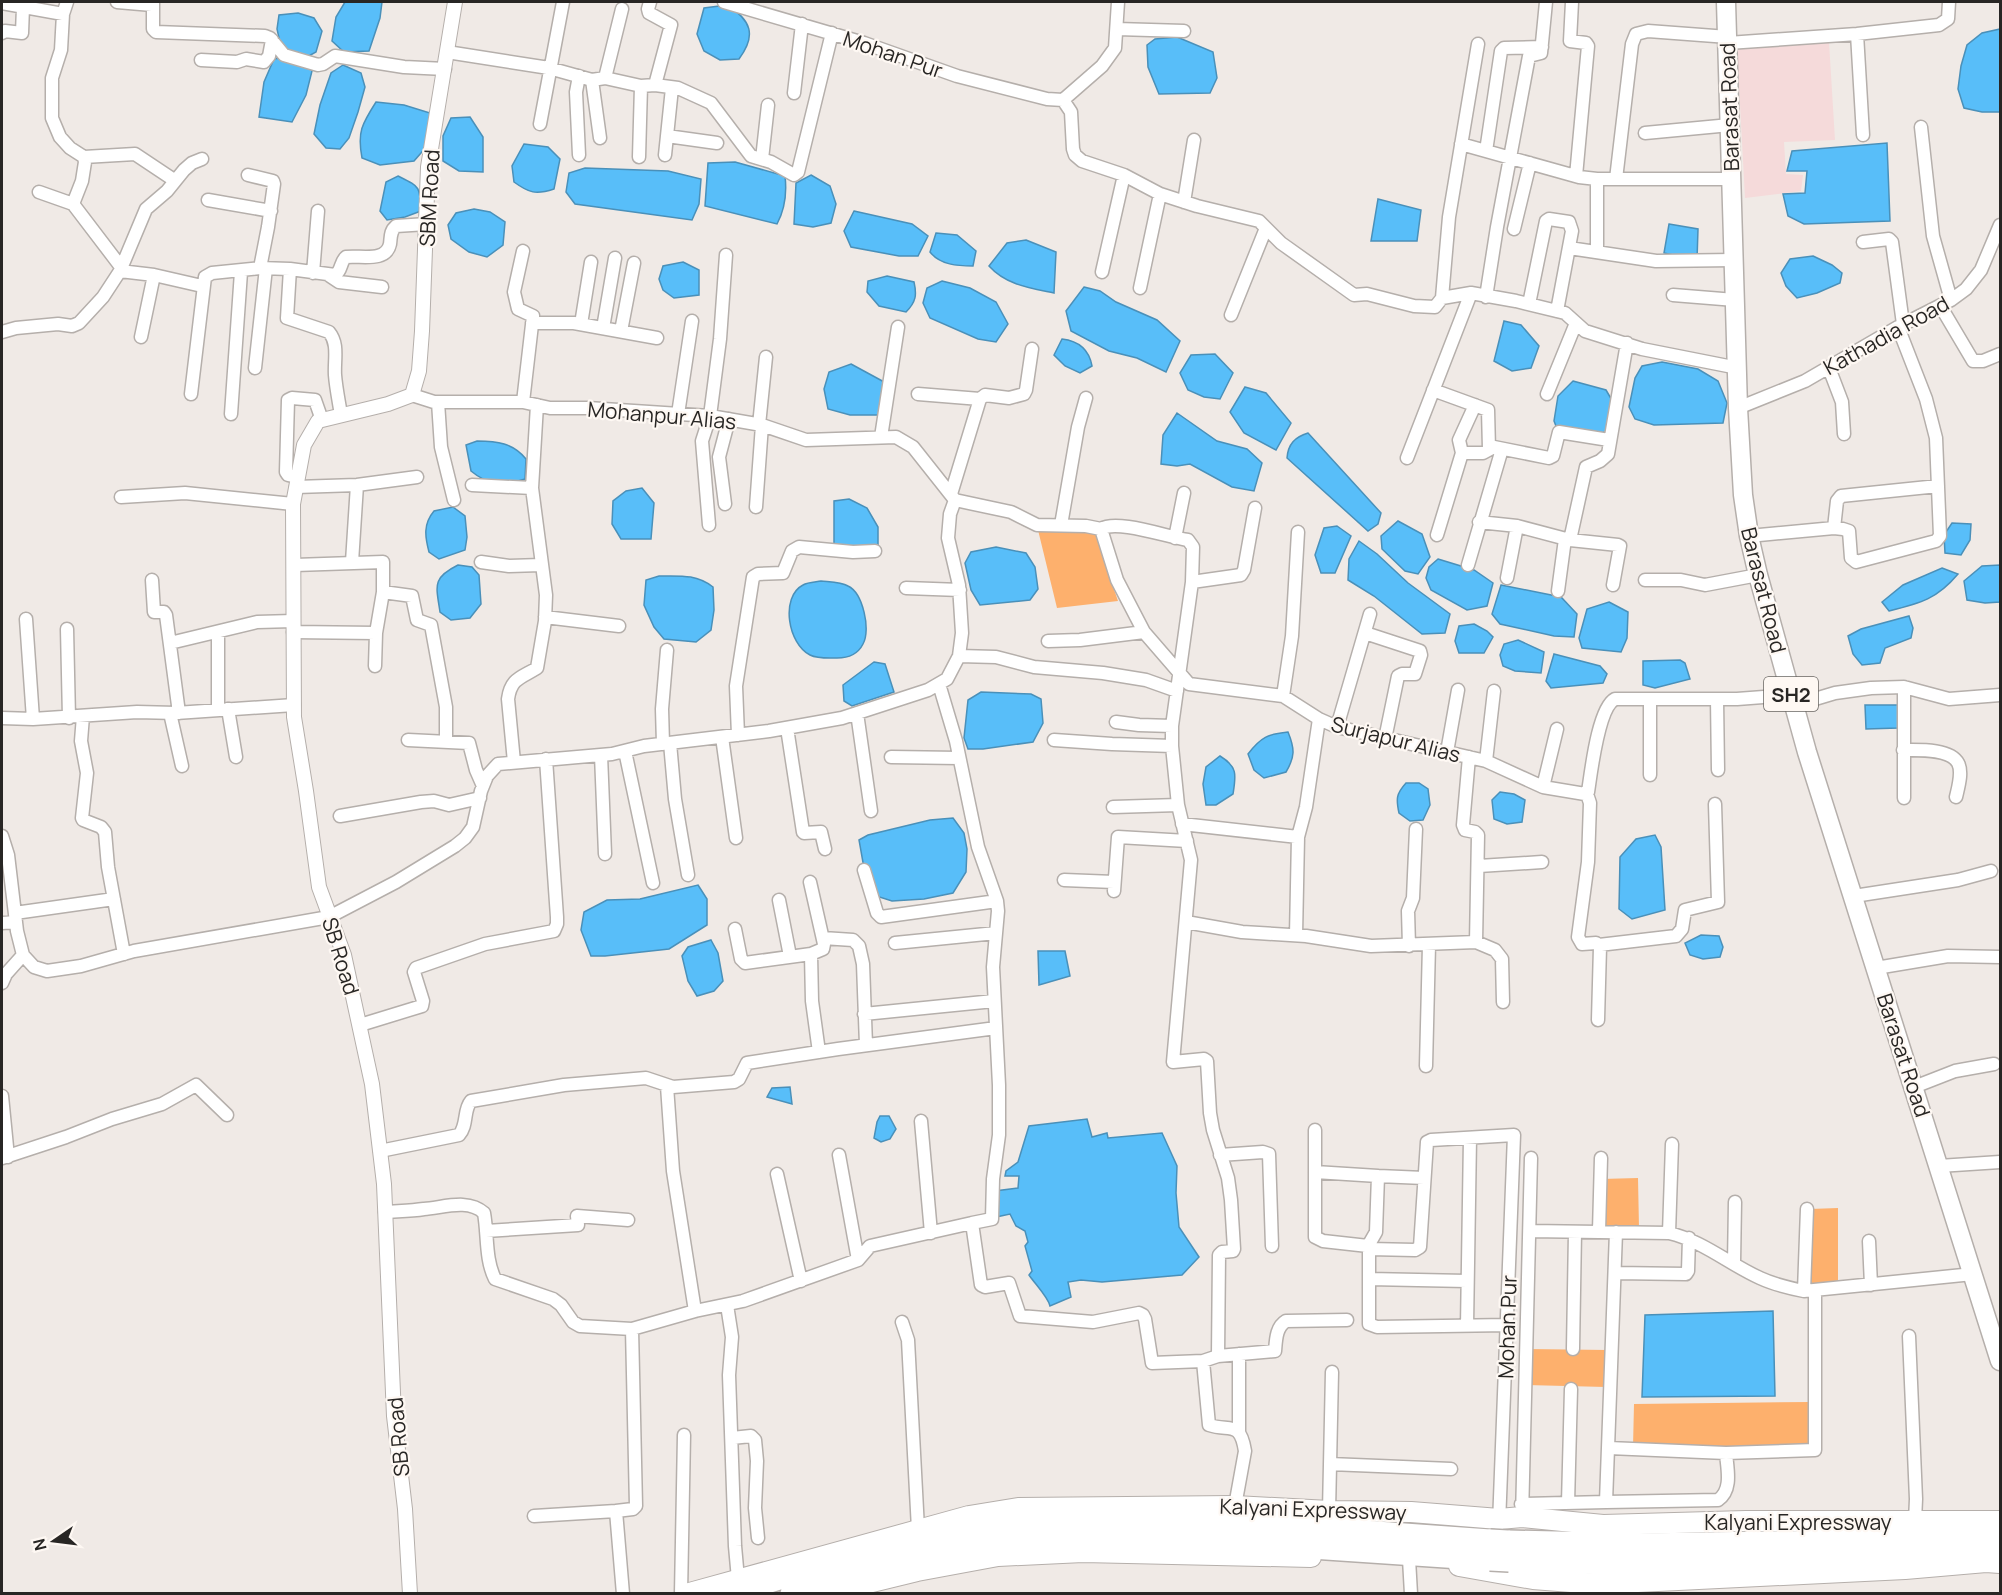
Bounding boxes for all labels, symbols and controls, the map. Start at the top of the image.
street label: Mohan Pur [839,24,947,84]
street label: Barasat Road [1713,42,1745,172]
street label: SBM Road [412,149,446,247]
street label: Kathadia Road [1818,289,1954,381]
street label: Mohanpur Alias [586,395,738,435]
street label: Barasat Road [1735,524,1793,656]
road number: SH2 [1764,677,1818,711]
street label: Surjapur Alias [1328,709,1464,769]
street label: SB Road [316,914,366,998]
street label: Barasat Road [1871,990,1937,1120]
street label: Mohan Pur [1491,1274,1523,1379]
street label: SB Road [381,1396,415,1478]
street label: Kalyani Expressway [1219,1492,1407,1526]
street label: Kalyani Expressway [1704,1508,1892,1536]
north arrow [24,1511,84,1571]
text: N [27,1536,52,1553]

